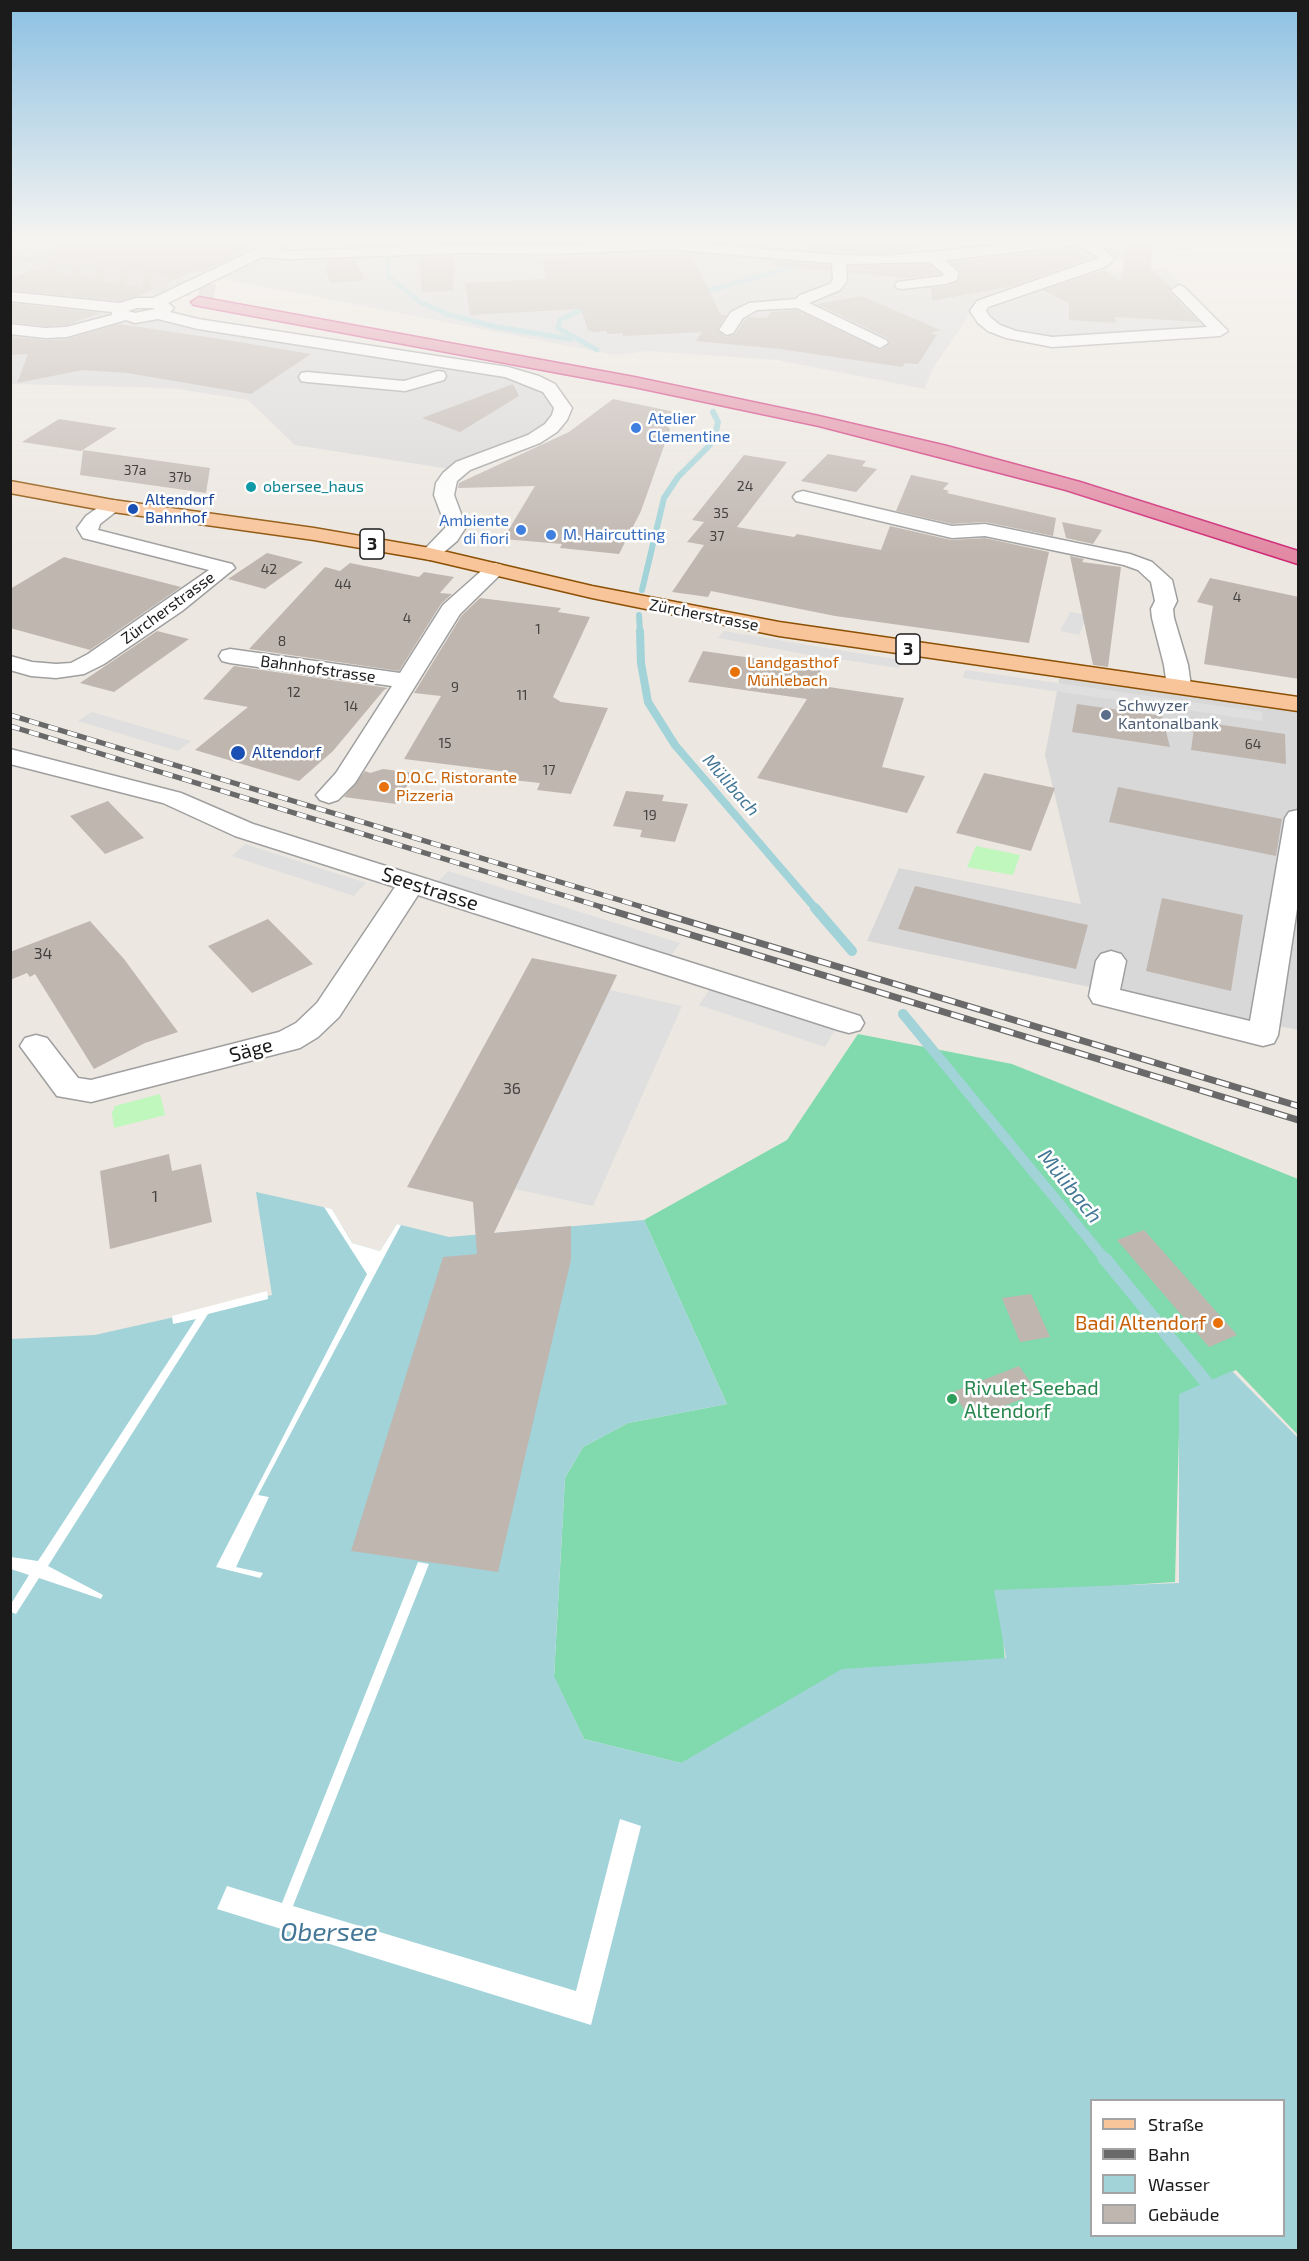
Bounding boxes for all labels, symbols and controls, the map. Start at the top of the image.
place label: Atelier Clementine [648,409,730,447]
marker: Atelier Clementine [629,421,643,435]
house number: 37a [124,462,146,478]
house number: 37b [169,469,191,485]
place label: obersee_haus [263,477,364,497]
house number: 24 [737,478,753,494]
marker: obersee_haus [244,480,258,494]
place label: Altendorf Bahnhof [145,490,214,528]
marker: Altendorf Bahnhof [126,502,140,516]
house number: 35 [713,505,729,521]
place label: Ambiente di fiori [439,511,509,549]
marker: Ambiente di fiori [514,523,528,537]
place label: M. Haircutting [563,525,665,545]
marker: M. Haircutting [544,528,558,542]
house number: 37 [710,528,724,544]
road number: 3 [360,529,384,559]
house number: 42 [261,561,277,577]
street label: Zürcherstrasse [118,568,218,648]
house number: 44 [334,576,352,592]
house number: 4 [1233,589,1241,605]
street label: Zürcherstrasse [648,595,760,635]
house number: 4 [403,610,411,626]
house number: 1 [535,621,541,637]
house number: 8 [278,633,286,649]
road number: 3 [896,634,920,664]
street label: Bahnhofstrasse [259,651,377,687]
place label: Landgasthof Mühlebach [747,653,839,691]
marker: Landgasthof Mühlebach [728,665,742,679]
house number: 9 [451,679,459,695]
house number: 12 [287,684,301,700]
house number: 11 [516,687,528,703]
place label: Schwyzer Kantonalbank [1118,696,1219,734]
house number: 14 [344,698,358,714]
marker: Schwyzer Kantonalbank [1099,708,1113,722]
house number: 15 [438,735,452,751]
house number: 64 [1245,736,1261,752]
place label: Altendorf [252,743,321,763]
marker: Altendorf [229,744,247,762]
water label: Mülibach [698,749,764,821]
house number: 17 [543,762,555,778]
place label: D.O.C. Ristorante Pizzeria [396,768,517,806]
marker: D.O.C. Ristorante Pizzeria [377,780,391,794]
house number: 19 [643,807,657,823]
street label: Seestrasse [378,862,482,916]
house number: 34 [34,944,52,964]
street label: Säge [227,1033,275,1067]
house number: 36 [503,1079,521,1099]
water label: Mülibach [1033,1144,1107,1228]
house number: 1 [152,1187,158,1207]
place label: Badi Altendorf [1075,1311,1206,1335]
marker: Badi Altendorf [1211,1316,1225,1330]
place label: Rivulet Seebad Altendorf [964,1376,1099,1423]
marker: Rivulet Seebad Altendorf [945,1392,959,1406]
water label: Obersee [280,1916,378,1948]
legend [1090,2099,1285,2237]
text: Straße [1148,2113,1204,2135]
text: Bahn [1148,2143,1190,2165]
text: Wasser [1148,2173,1210,2195]
text: Gebäude [1148,2203,1219,2225]

